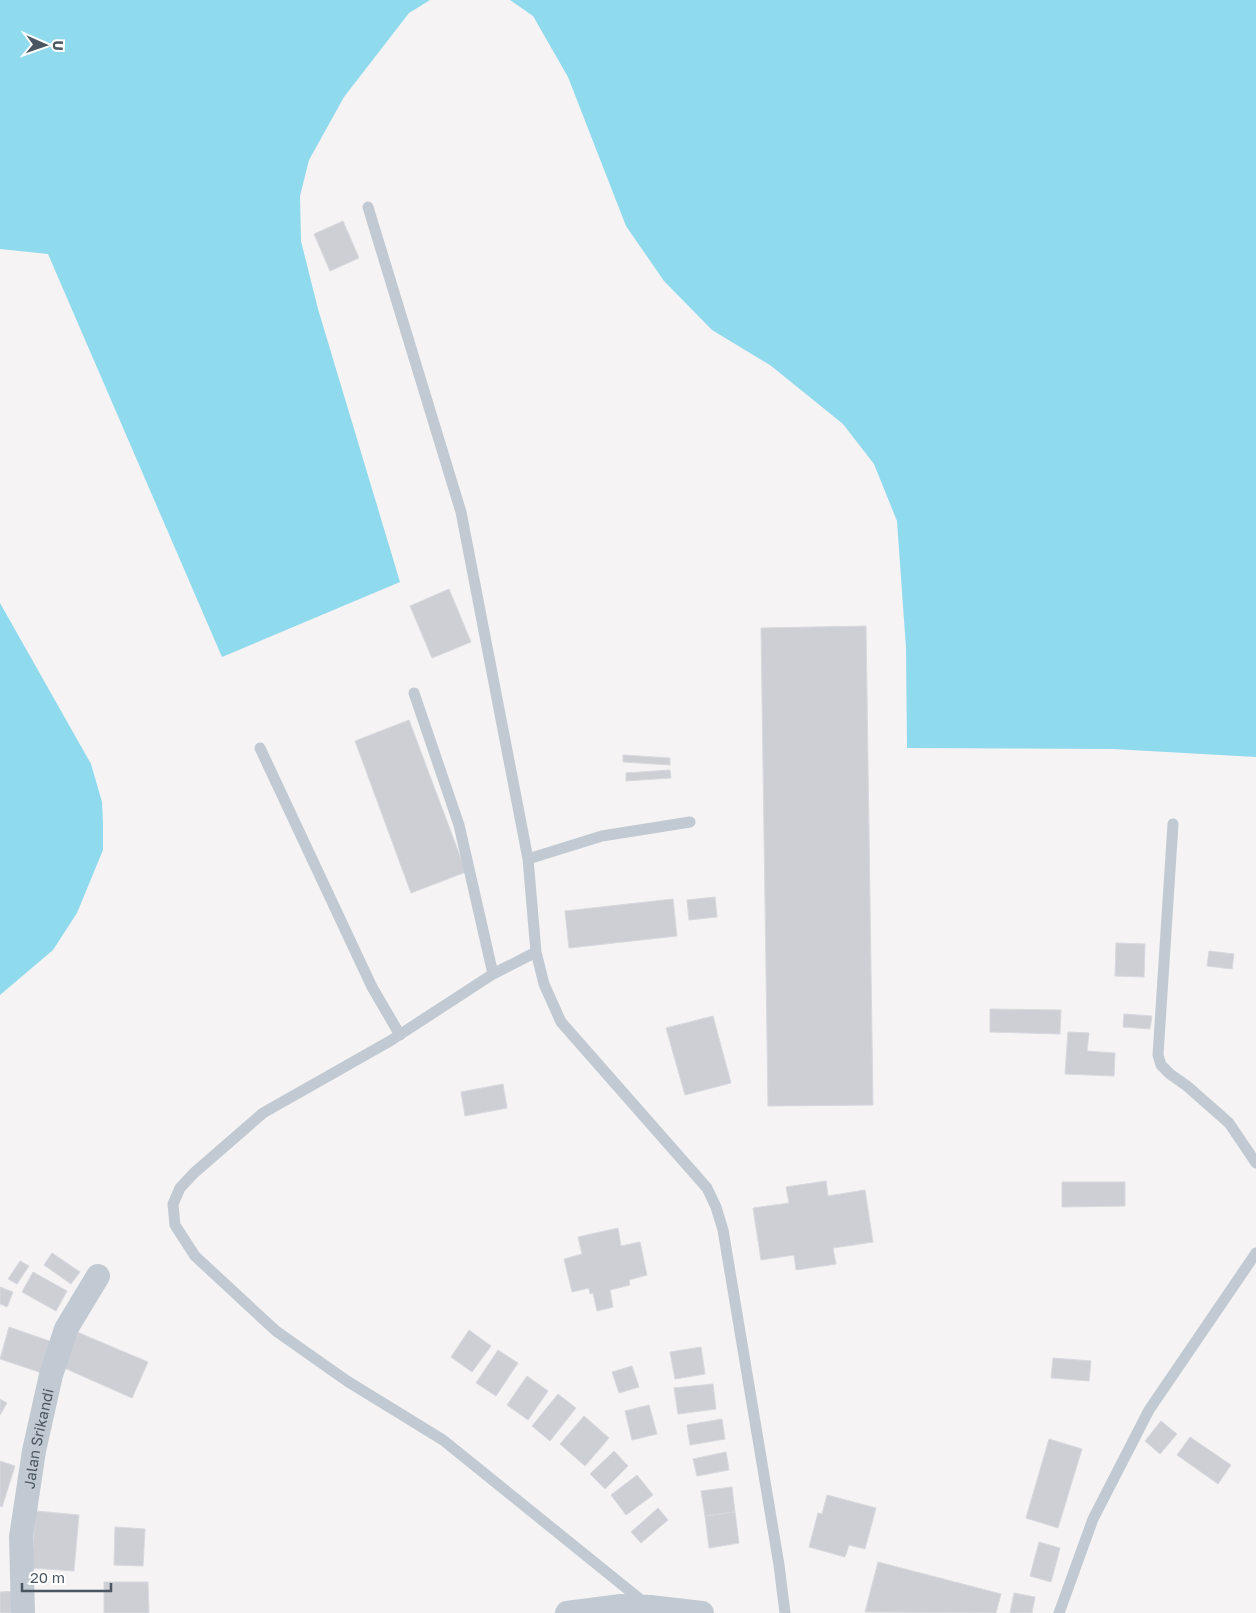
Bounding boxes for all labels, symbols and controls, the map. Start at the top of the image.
north arrow [20,20,70,70]
text: U [50,40,67,51]
street label: Jalan Srikandi [19,1387,57,1490]
scale bar [22,1560,111,1592]
text: 20 m [30,1568,65,1586]

